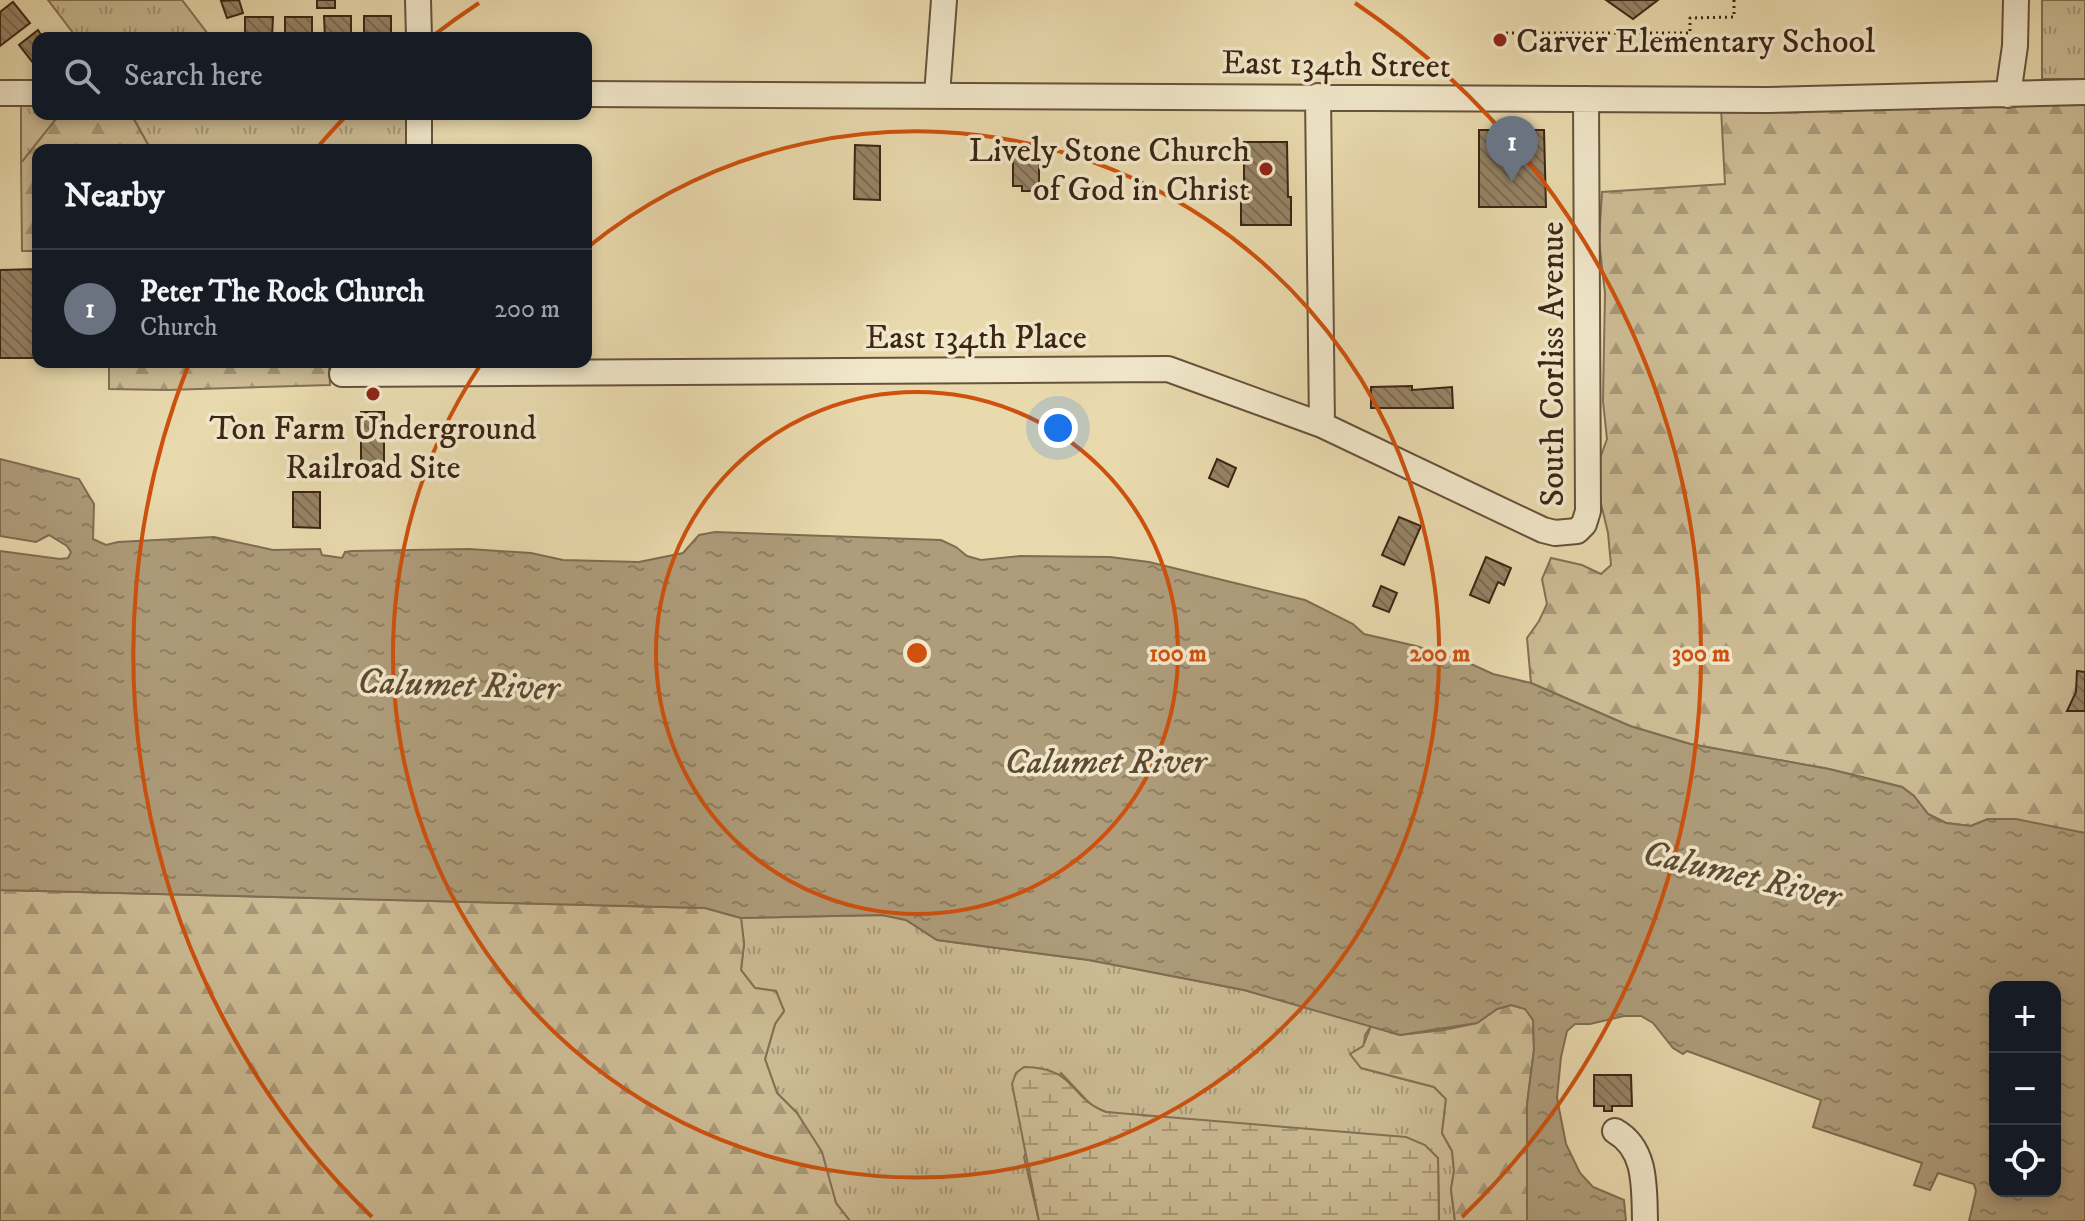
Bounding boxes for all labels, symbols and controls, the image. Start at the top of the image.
place label: Carver Elementary School [1516,21,1876,63]
marker: Carver Elementary School [1491,31,1509,49]
search box [32,32,592,120]
street label: East 134th Street [1221,42,1451,88]
icon: search [60,54,104,98]
text: Search here [124,58,263,95]
pin: 1 [1486,116,1538,182]
place label: Lively Stone Church of God in Christ [969,130,1250,211]
marker: Lively Stone Church of God in Christ [1257,160,1275,178]
text: Nearby [64,175,165,217]
street label: South Corliss Avenue [1532,221,1574,507]
text: Peter The Rock Church [140,274,425,311]
text: 1 [85,293,95,326]
text: 200 m [494,293,560,326]
text: Church [140,311,218,344]
street label: East 134th Place [865,317,1087,359]
marker: Ton Farm Underground Railroad Site [364,385,382,403]
place label: Ton Farm Underground Railroad Site [209,408,537,489]
your location [1038,408,1078,448]
centre of rings [903,639,931,667]
text: 100 m [1149,639,1207,669]
text: 200 m [1410,639,1470,669]
text: 300 m [1672,639,1730,669]
water label: Calumet River [356,659,563,712]
water label: Calumet River [1004,740,1209,785]
water label: Calumet River [1638,831,1848,921]
map controls [1989,981,2061,1197]
button: + [1989,981,2061,1053]
button: − [1989,1053,2061,1125]
button: locate [1989,1125,2061,1197]

